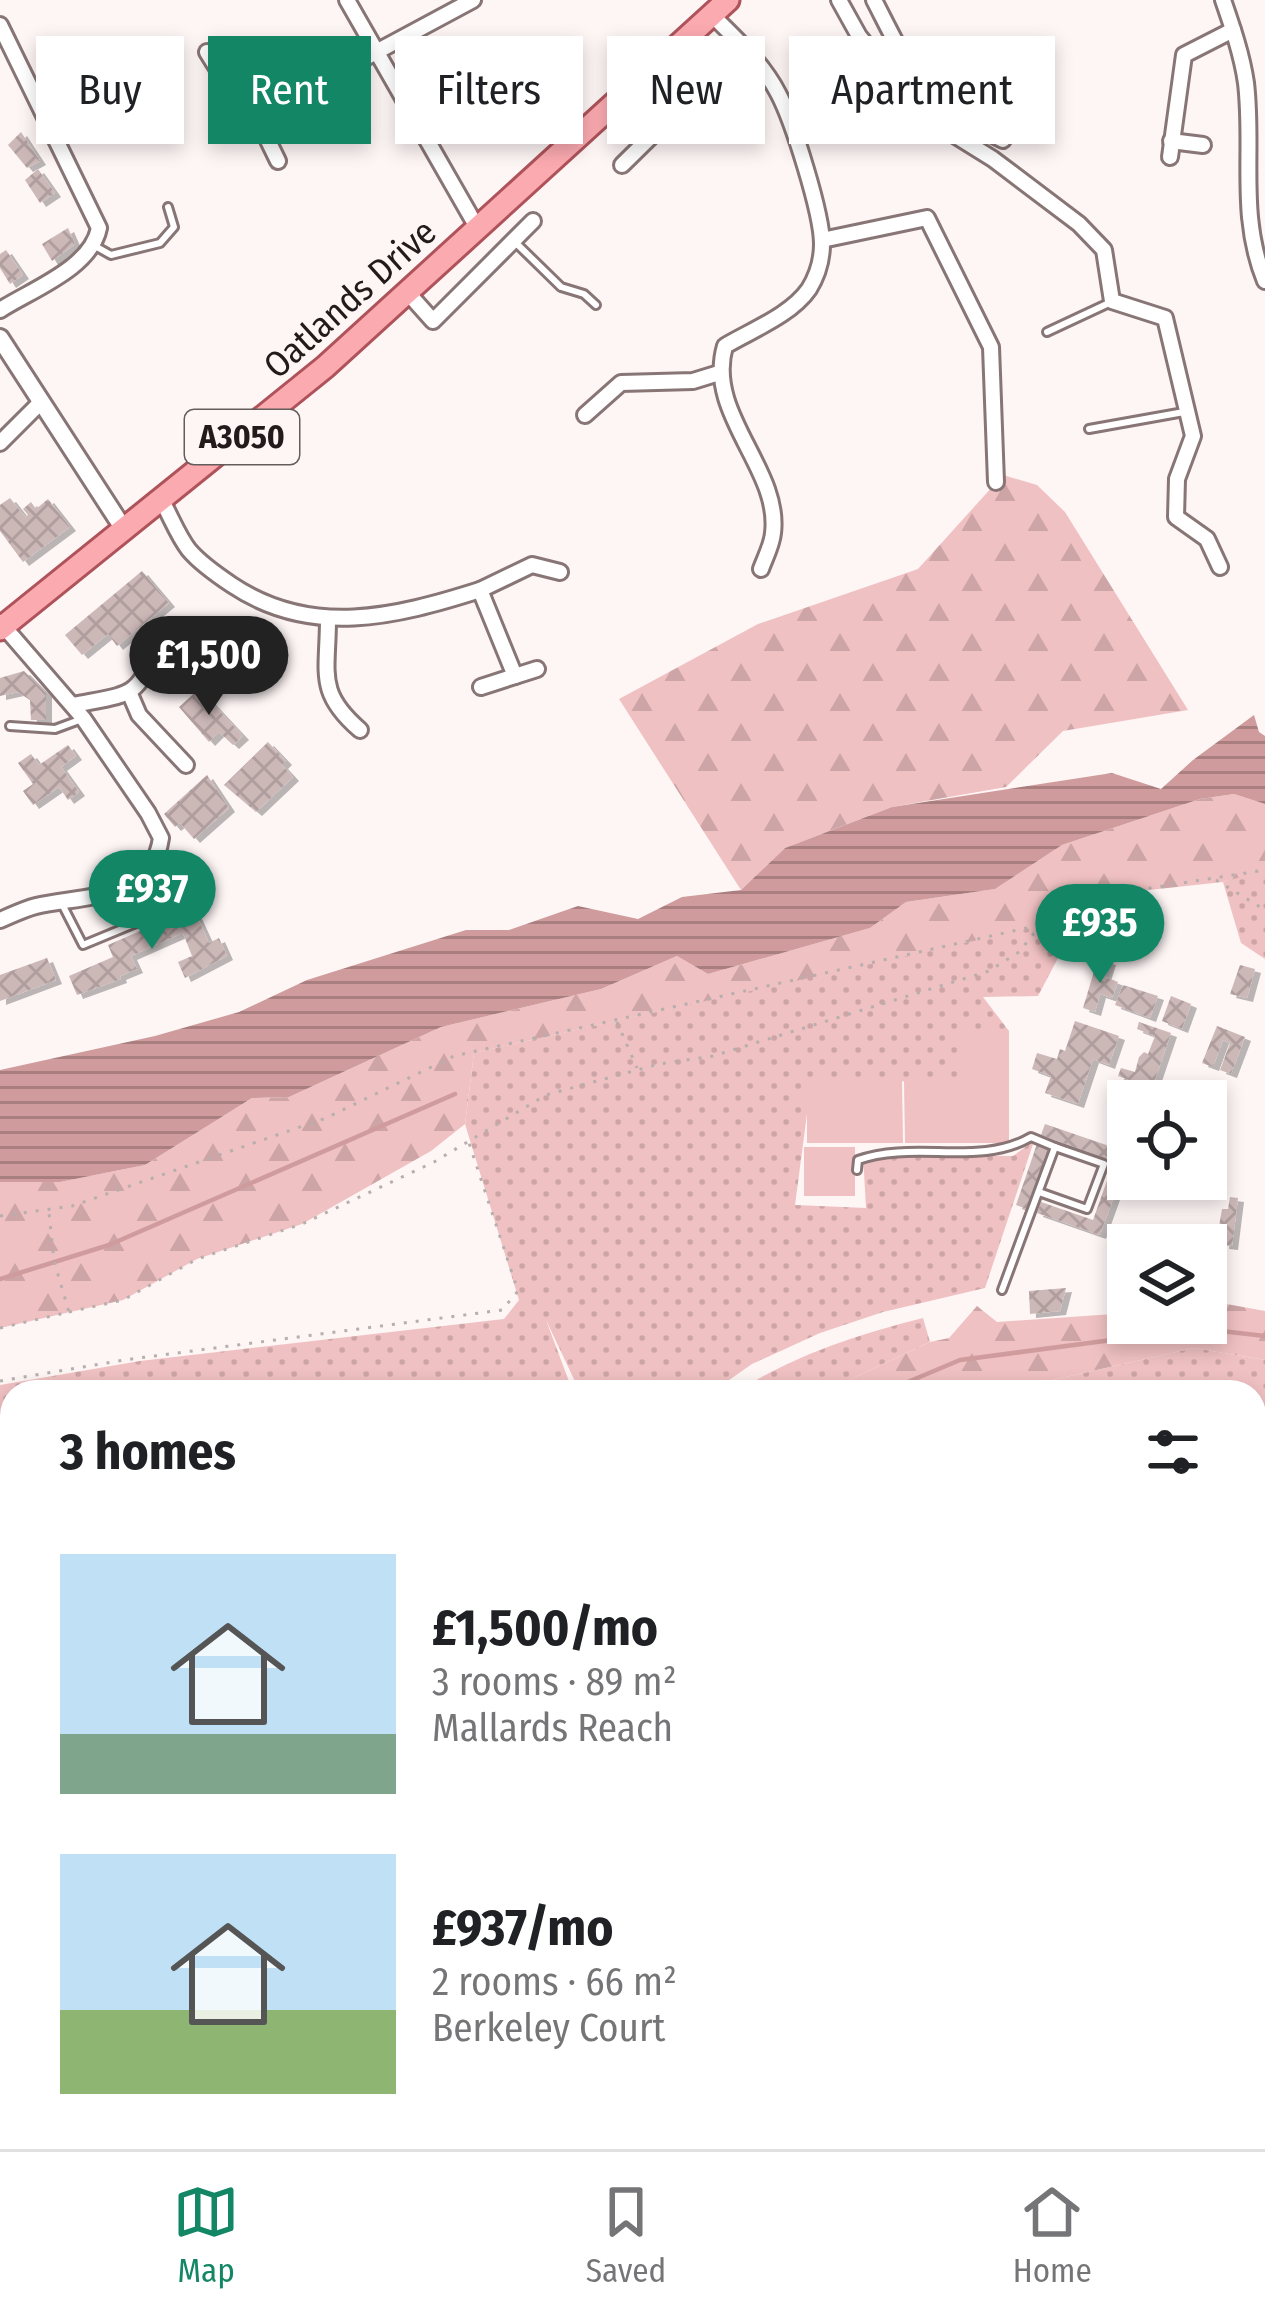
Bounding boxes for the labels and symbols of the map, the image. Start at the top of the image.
street label: Oatlands Drive [255,210,445,388]
road number: A3050 [185,410,299,464]
pin: £1,500 [111,616,307,718]
pin: £937 [81,850,223,952]
pin: £935 [1029,884,1171,986]

